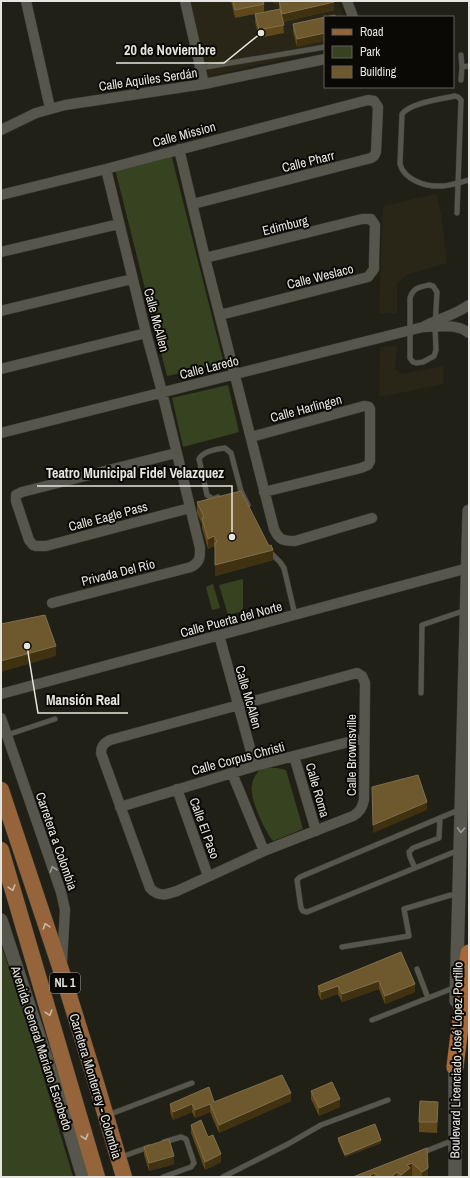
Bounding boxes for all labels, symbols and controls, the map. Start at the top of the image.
legend [324,16,454,88]
text: Road [360,24,384,40]
callout: 20 de Noviembre [116,37,224,63]
text: 20 de Noviembre [124,41,216,59]
text: Park [360,44,380,60]
street label: Calle Aquiles Serdán [98,64,199,95]
text: Building [360,64,397,80]
street label: Calle Mission [151,118,218,151]
street label: Calle Pharr [280,147,336,176]
street label: Edimburg [261,212,310,239]
street label: Calle Weslaco [285,260,355,293]
street label: Calle McAllen [140,286,173,354]
street label: Calle Laredo [178,352,241,383]
street label: Calle Harlingen [268,391,344,426]
callout: Teatro Municipal Fidel Velazquez [37,460,232,486]
text: Teatro Municipal Fidel Velazquez [46,464,224,482]
street label: Calle Eagle Pass [67,498,150,535]
street label: Privada Del Río [80,555,157,590]
street label: Calle Puerta del Norte [178,598,284,641]
street label: Calle McAllen [231,663,266,731]
callout: Mansión Real [38,687,128,713]
text: Mansión Real [46,691,120,709]
street label: Calle Brownsville [343,714,360,796]
street label: Calle Corpus Christi [190,738,287,779]
street label: Calle Roma [302,761,333,819]
street label: Carretera a Colombia [32,790,81,892]
street label: Calle El Paso [186,795,223,861]
one-way arrow [457,827,465,833]
one-way arrow [49,866,58,873]
one-way arrow [7,884,16,891]
one-way arrow [42,922,51,929]
street label: Boulevard Licenciado José López Portillo [446,961,467,1159]
street label: Avenida General Mariano Escobedo [7,963,76,1133]
road number: NL 1 [50,973,80,993]
one-way arrow [44,1009,53,1016]
street label: Carretera Monterrey - Colombia [65,1011,126,1161]
one-way arrow [80,1134,89,1141]

